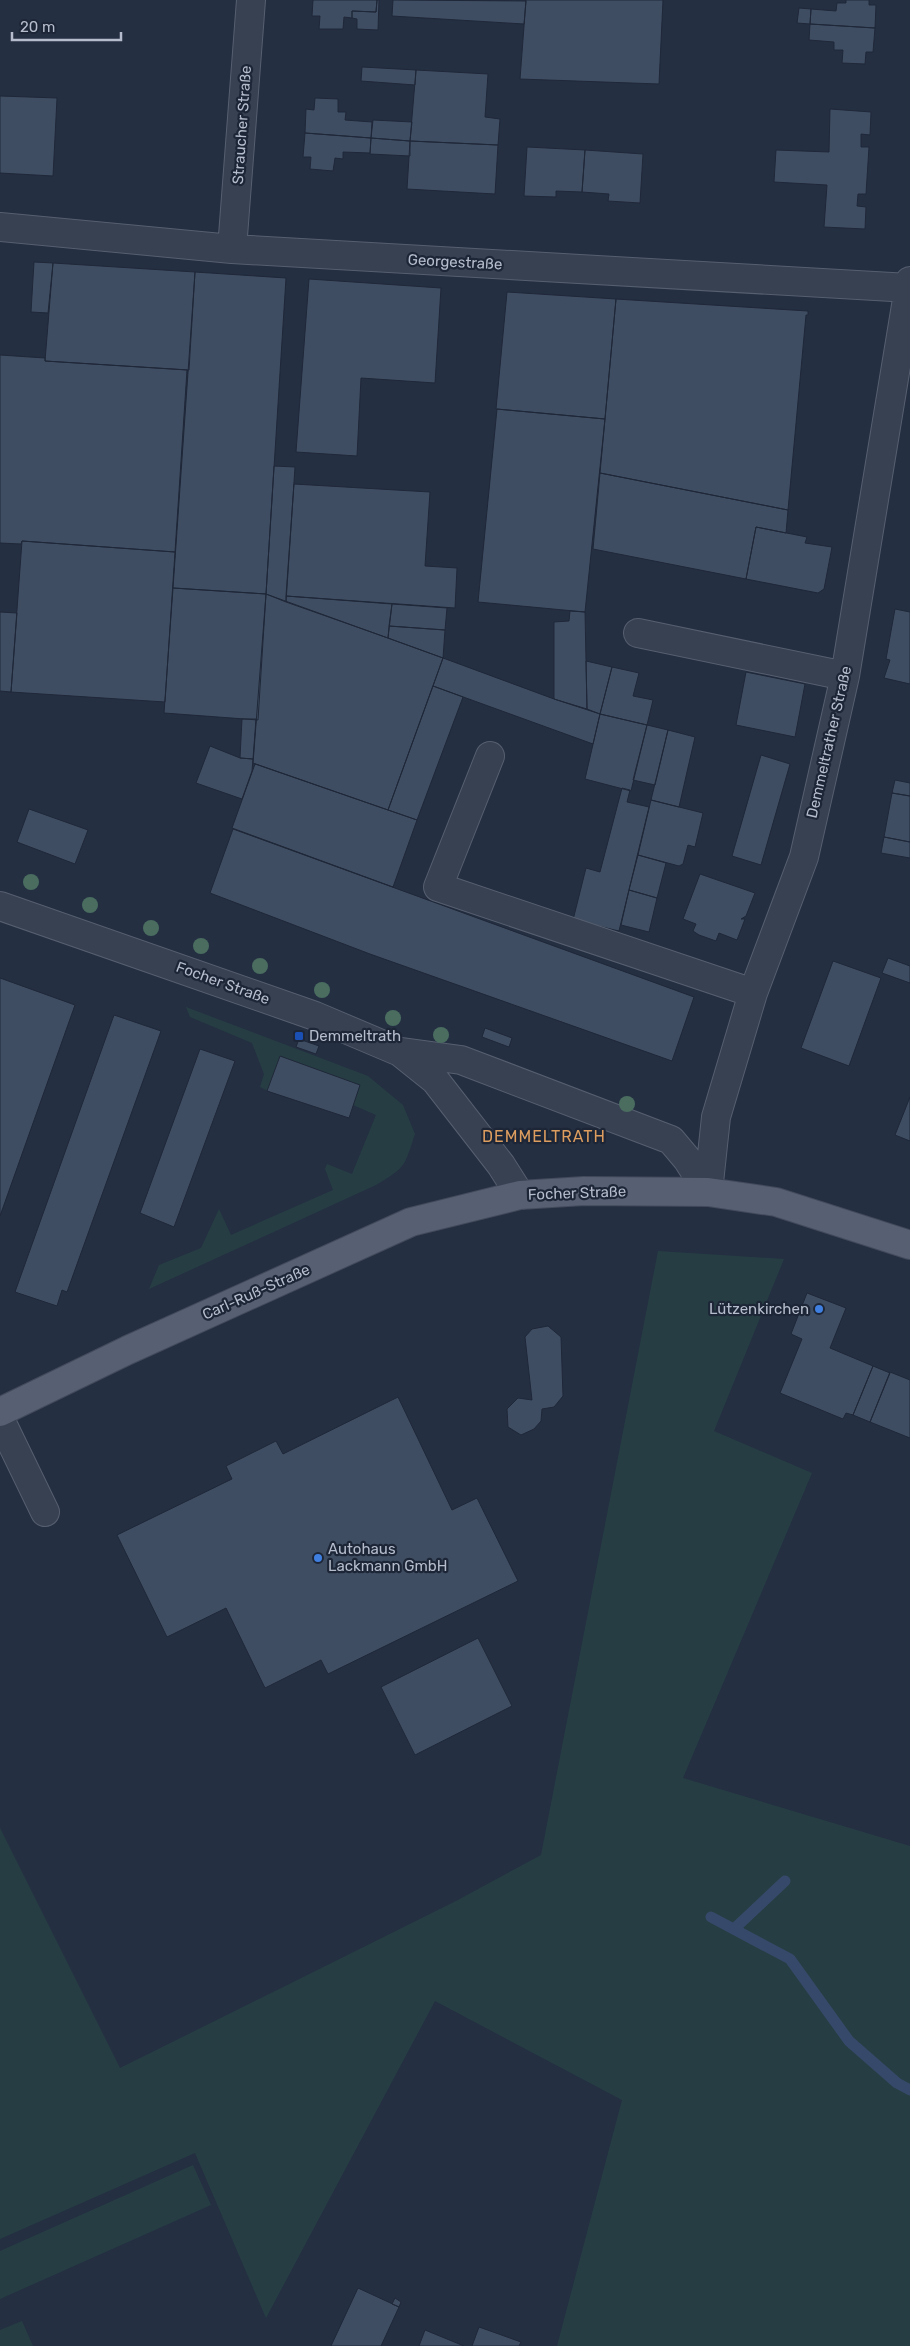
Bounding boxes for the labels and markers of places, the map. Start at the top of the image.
place label: Demmeltrath [309,1027,401,1045]
marker: Demmeltrath [293,1030,305,1042]
place label: Lützenkirchen [709,1300,809,1318]
marker: Lützenkirchen [813,1303,825,1315]
place label: Autohaus Lackmann GmbH [328,1540,447,1575]
marker: Autohaus Lackmann GmbH [312,1552,324,1564]

